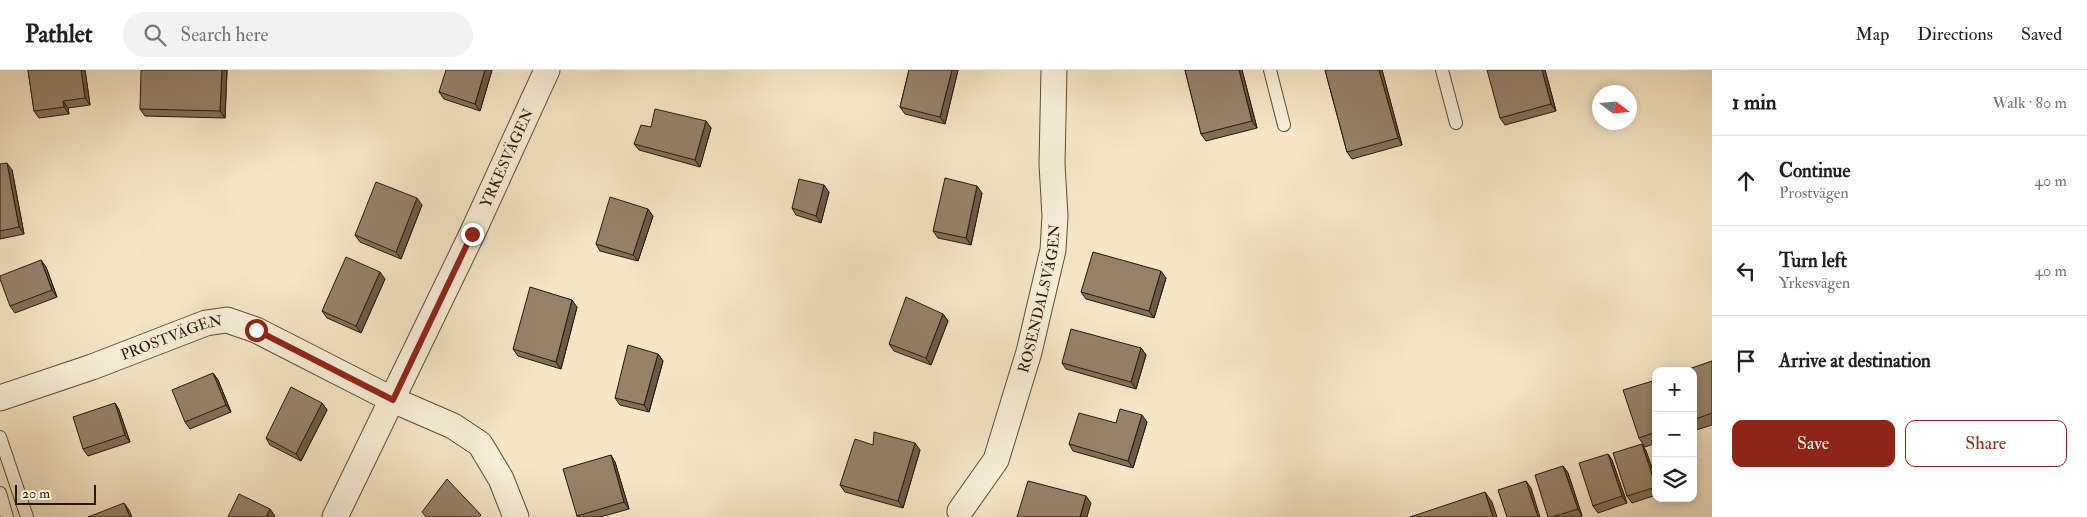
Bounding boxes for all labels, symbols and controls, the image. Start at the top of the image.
search box [123,12,473,57]
text: Pathlet [25,19,93,50]
icon: search [141,21,169,49]
text: Search here [181,23,268,47]
text: Map [1856,23,1889,46]
text: Directions [1917,23,1993,46]
text: Saved [2021,23,2062,46]
north arrow [1592,85,1637,130]
text: 1 min [1732,89,1777,116]
text: Walk · 80 m [1992,93,2067,113]
street label: YRKESVÄGEN [476,105,538,211]
text: Continue [1779,159,1850,183]
icon: ahead [1732,167,1760,195]
text: 40 m [2034,171,2067,191]
text: Prostvägen [1779,183,1849,203]
route end [461,223,484,246]
street label: ROSENDALSVÄGEN [1014,223,1065,375]
text: Turn left [1779,249,1847,273]
icon: left [1732,257,1760,285]
text: 40 m [2034,261,2067,281]
text: Yrkesvägen [1779,273,1850,293]
street label: PROSTVÄGEN [118,312,224,365]
route start [245,319,268,342]
icon: arrive [1732,347,1760,375]
text: Arrive at destination [1779,349,1931,373]
map controls [1652,367,1697,502]
button: + [1652,367,1697,412]
button: − [1652,412,1697,457]
button: Save [1732,420,1895,467]
button: Share [1905,420,2067,467]
button: layers [1652,457,1697,502]
scale bar [15,482,96,505]
text: 20 m [22,485,50,502]

